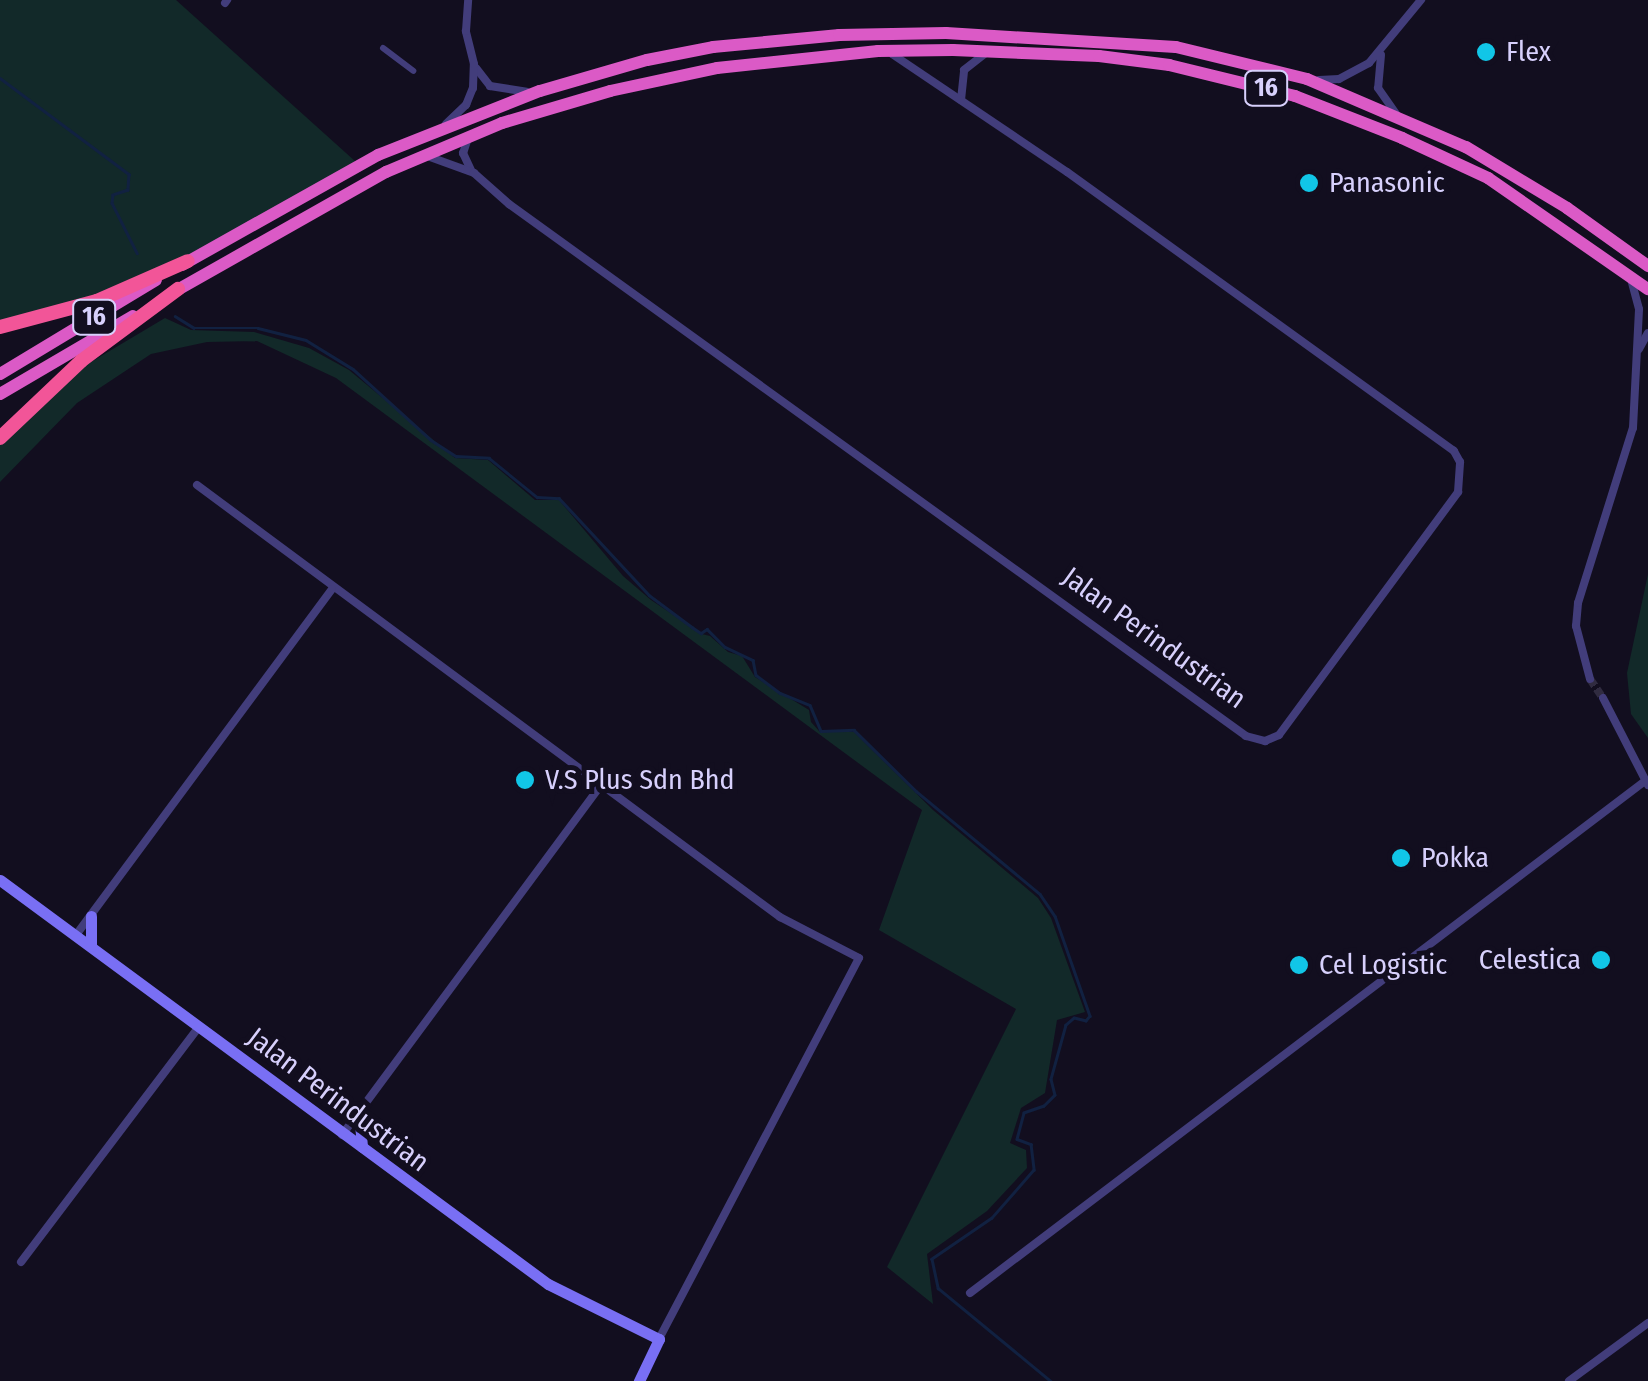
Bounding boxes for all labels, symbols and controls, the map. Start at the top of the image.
place label: Flex [1506,35,1551,69]
marker: Flex [1475,41,1497,63]
road number: 16 [1244,68,1288,108]
place label: Panasonic [1329,166,1445,200]
marker: Panasonic [1298,172,1320,194]
road number: 16 [72,297,116,337]
street label: Jalan Perindustrian [1056,560,1252,716]
place label: V.S Plus Sdn Bhd [545,763,735,797]
marker: V.S Plus Sdn Bhd [514,769,536,791]
place label: Pokka [1421,841,1489,875]
marker: Pokka [1390,847,1412,869]
place label: Celestica [1479,943,1581,977]
place label: Cel Logistic [1319,948,1447,982]
marker: Celestica [1590,949,1612,971]
marker: Cel Logistic [1288,954,1310,976]
street label: Jalan Perindustrian [241,1021,435,1179]

